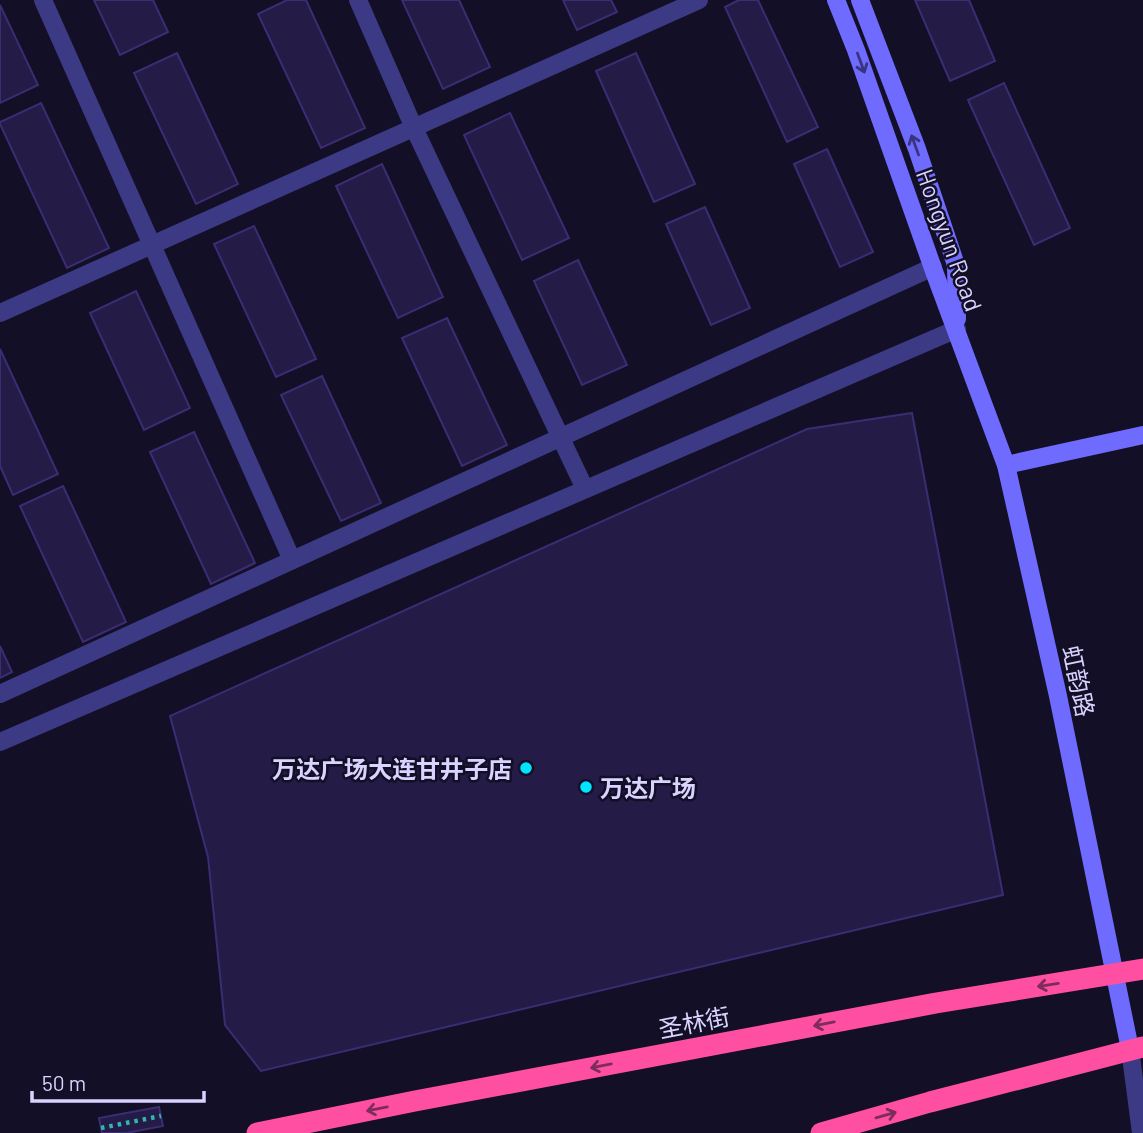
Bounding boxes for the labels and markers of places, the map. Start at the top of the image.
place label: 万达广场大连甘井子店 [272,754,512,783]
marker: 万达广场大连甘井子店 [518,760,534,776]
place label: 万达广场 [600,773,696,802]
marker: 万达广场 [578,779,594,795]

